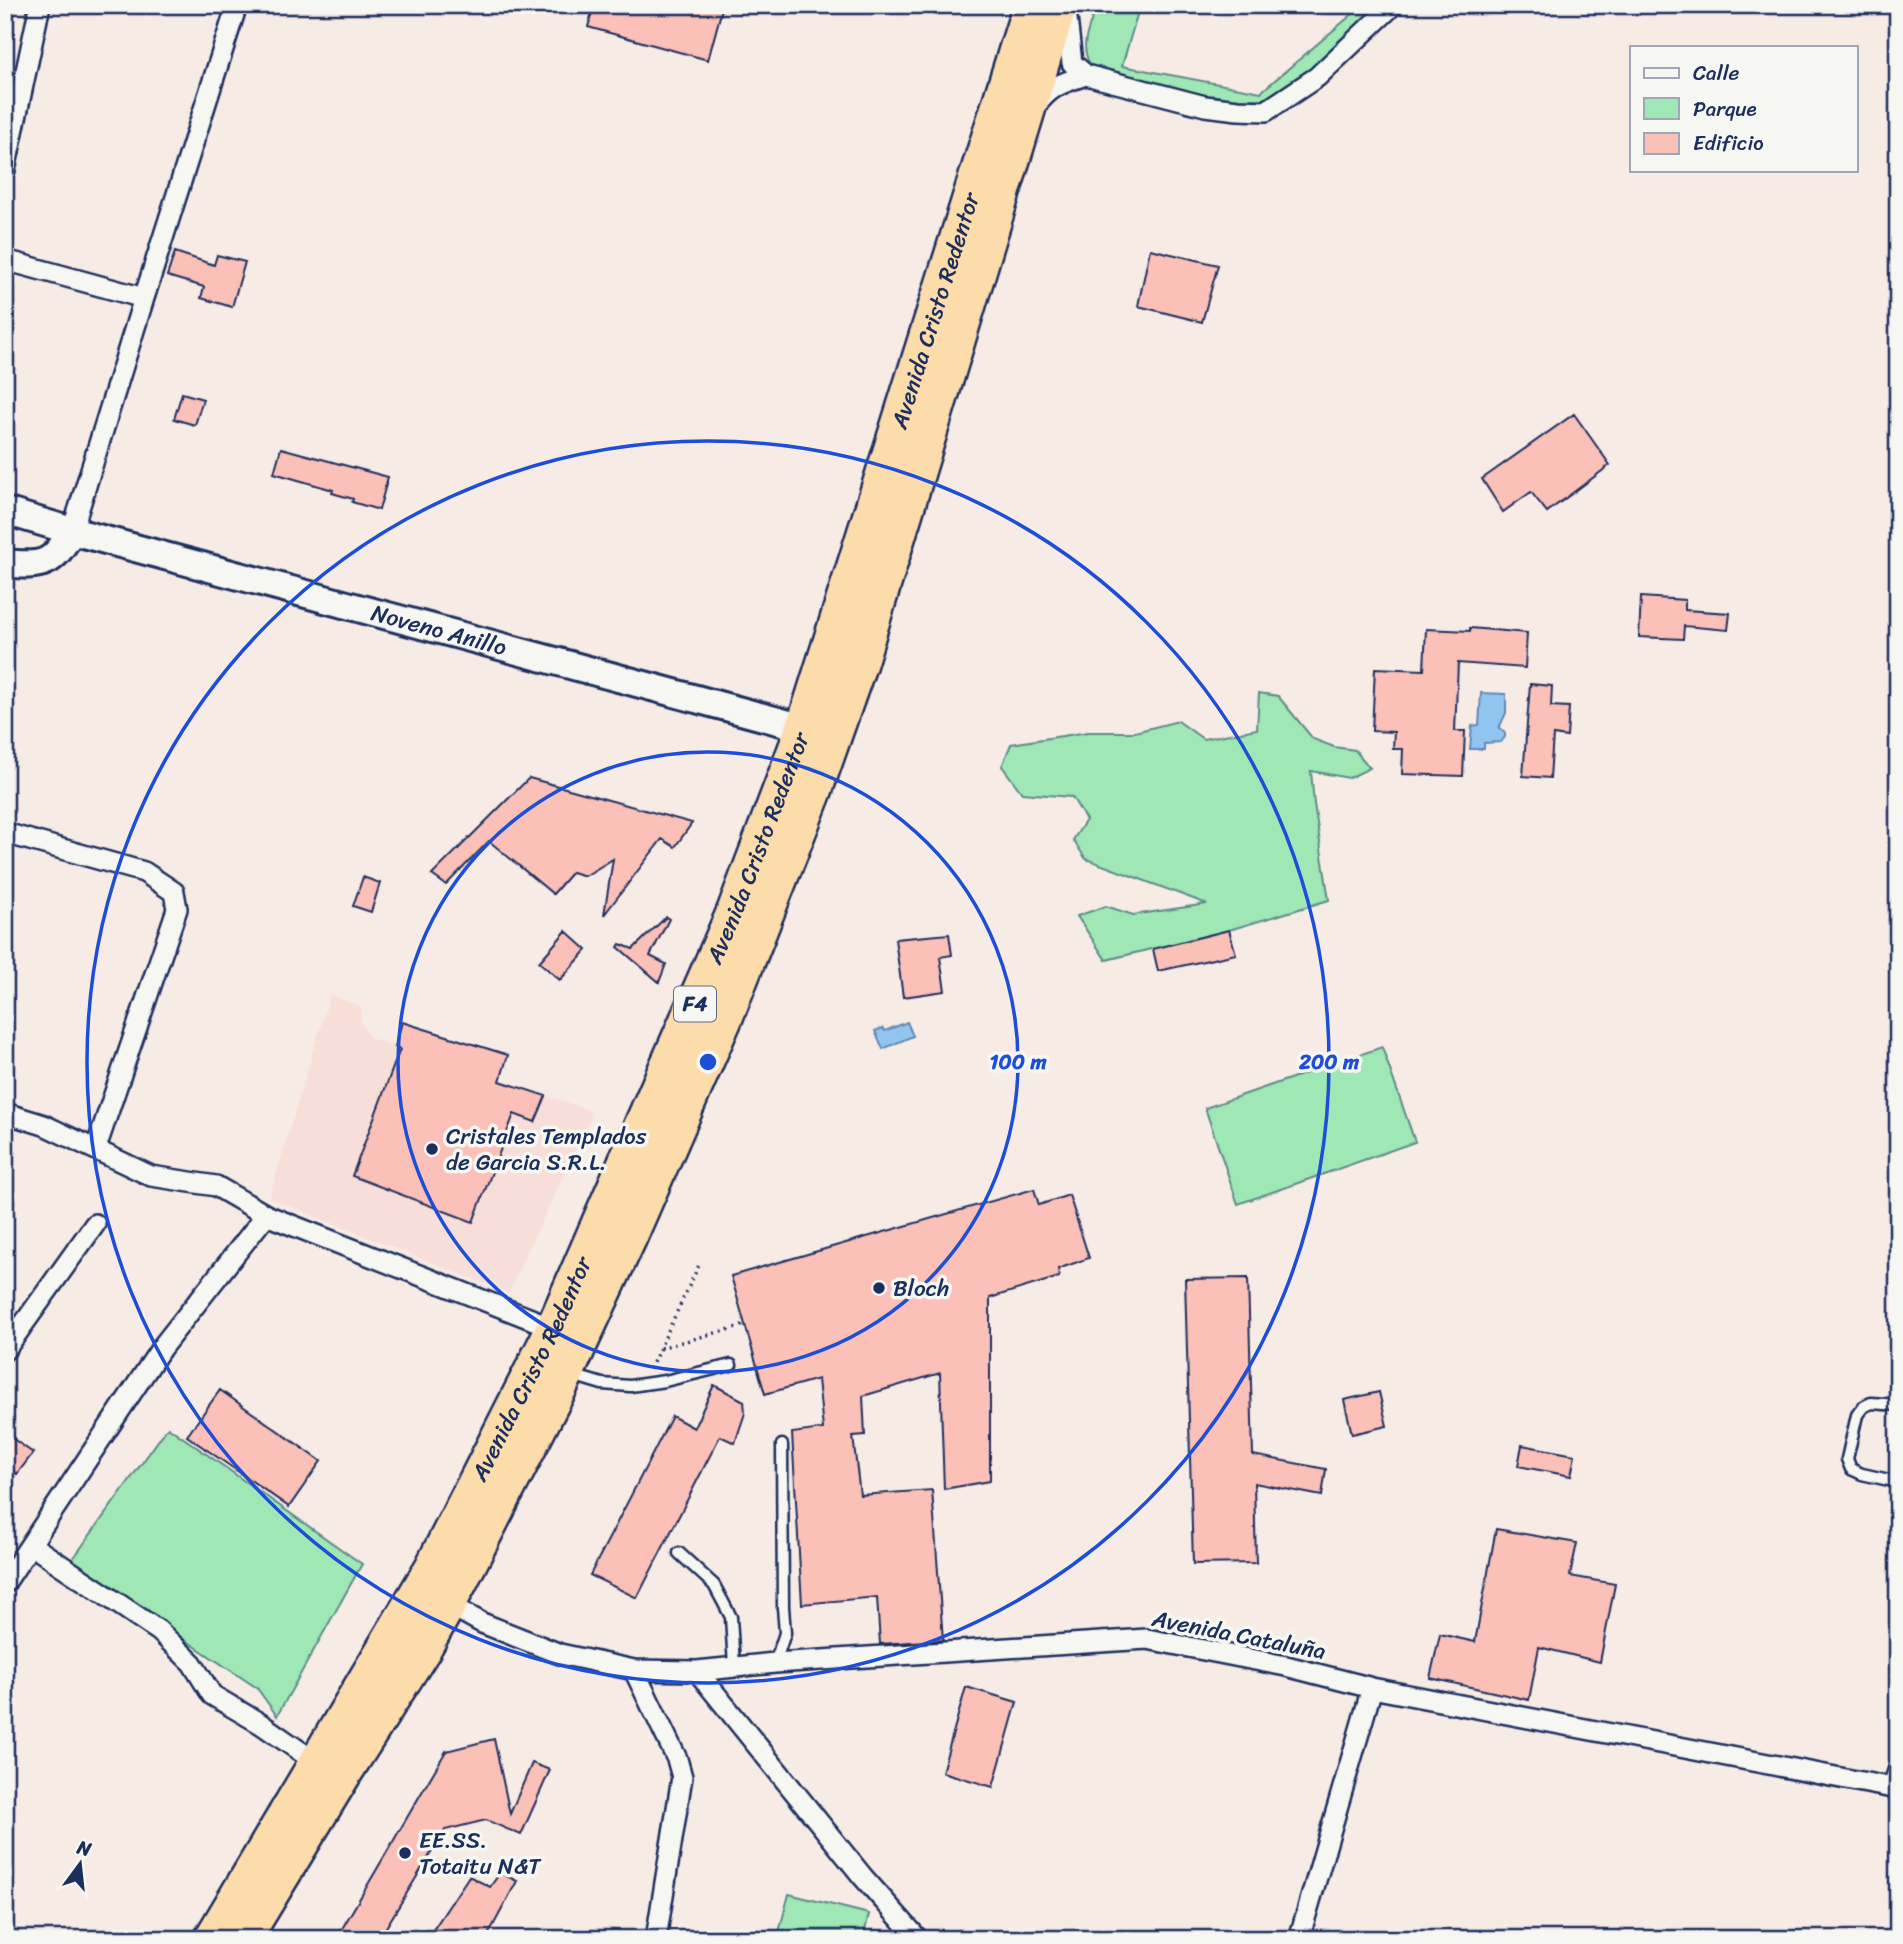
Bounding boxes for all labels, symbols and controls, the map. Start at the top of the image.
legend [1630,46,1857,172]
text: Calle [1693,54,1740,92]
text: Parque [1693,90,1757,128]
text: Edificio [1693,124,1764,162]
street label: Avenida Cristo Redentor [878,186,992,435]
street label: Noveno Anillo [367,592,512,668]
street label: Avenida Cristo Redentor [694,725,822,971]
road number: F4 [674,986,716,1021]
text: 100 m [989,1043,1047,1081]
text: 200 m [1298,1043,1360,1081]
centre of rings [696,1050,720,1074]
place label: Cristales Templados de Garcia S.R.L. [446,1116,647,1183]
marker: Cristales Templados de Garcia S.R.L. [424,1141,440,1157]
street label: Avenida Cristo Redentor [459,1248,604,1489]
place label: Bloch [893,1268,949,1309]
marker: Bloch [871,1280,887,1296]
street label: Avenida Cataluña [1148,1598,1329,1672]
place label: EE.SS. Totaitu N&T [419,1820,542,1887]
north arrow [46,1828,116,1898]
text: N [73,1830,96,1866]
marker: EE.SS. Totaitu N&T [397,1845,413,1861]

